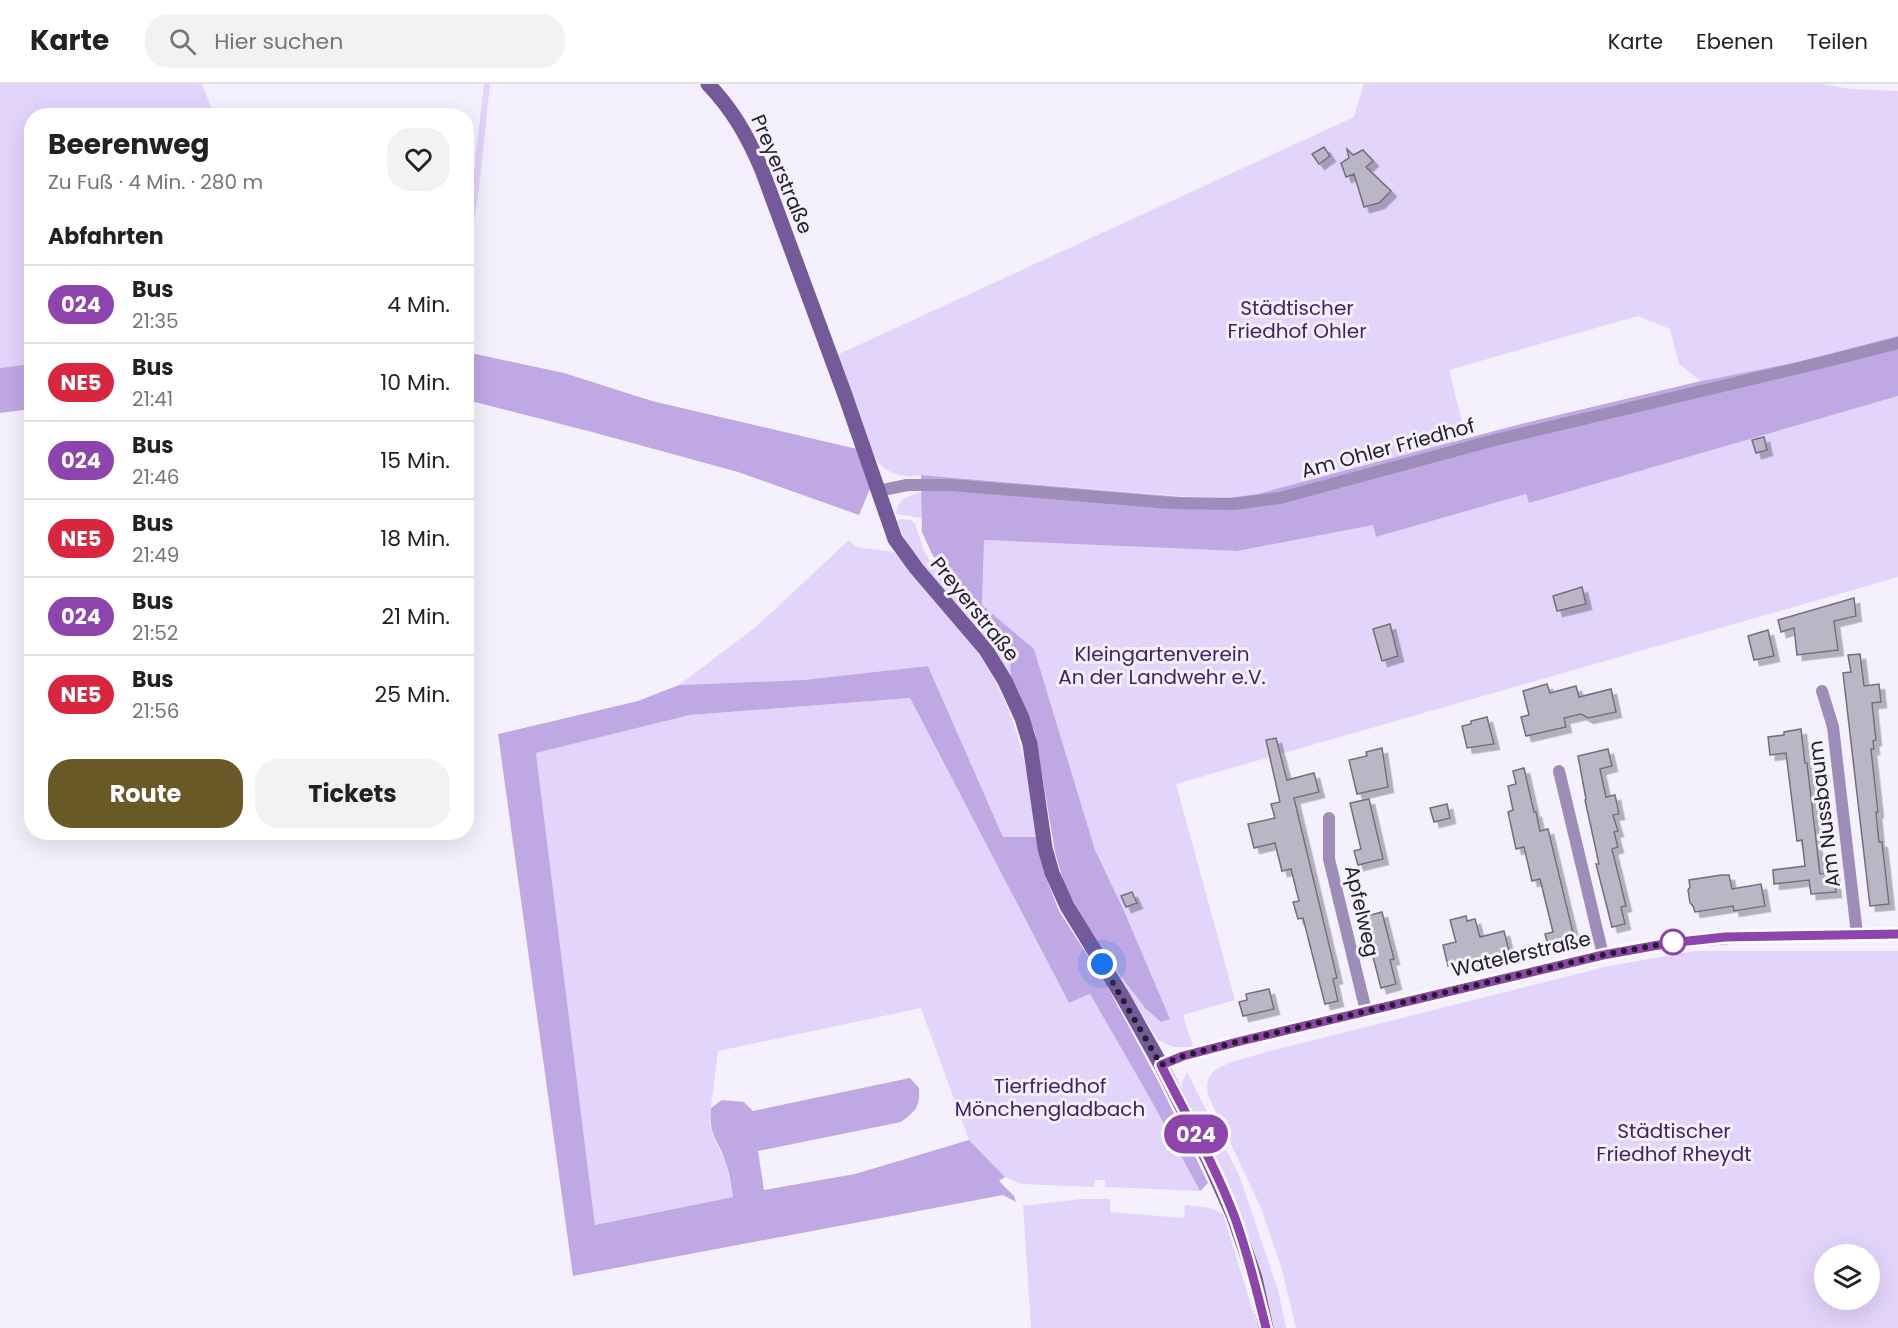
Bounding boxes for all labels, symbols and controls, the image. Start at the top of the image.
search box [145,14,565,68]
text: Karte [30,21,109,60]
icon: search [166,25,199,58]
text: Hier suchen [214,26,343,57]
text: Karte [1608,27,1663,56]
text: Ebenen [1696,27,1774,56]
text: Teilen [1807,27,1868,56]
street label: Preyerstraße [744,110,820,238]
text: Beerenweg [48,125,210,164]
button: heart [387,128,450,191]
text: Zu Fuß · 4 Min. · 280 m [48,168,263,196]
text: Abfahrten [48,221,164,252]
text: Bus [132,274,174,305]
text: 4 Min. [387,289,450,320]
text: 024 [61,290,101,319]
park label: Städtischer Friedhof Ohler [1227,294,1367,345]
text: 21:35 [132,307,179,335]
text: Bus [132,352,174,383]
text: 10 Min. [380,367,450,398]
text: NE5 [61,368,101,397]
text: 21:41 [132,385,173,413]
street label: Am Ohler Friedhof [1298,411,1478,485]
text: Bus [132,430,174,461]
text: 15 Min. [380,445,450,476]
text: 024 [61,446,101,475]
text: 21:46 [132,463,179,491]
text: Bus [132,508,174,539]
text: 18 Min. [380,523,450,554]
text: NE5 [61,524,101,553]
text: 21:49 [132,541,179,569]
street label: Preyerstraße [924,551,1026,667]
text: Bus [132,586,174,617]
text: 21 Min. [381,601,450,632]
text: 024 [61,602,101,631]
text: 21:52 [132,619,178,647]
park label: Kleingartenverein An der Landwehr e.V. [1058,640,1266,691]
text: Bus [132,664,174,695]
text: 25 Min. [375,679,450,710]
text: NE5 [61,680,101,709]
text: 21:56 [132,697,179,725]
street label: Am Nussbaum [1801,739,1847,889]
button: Route [48,759,243,828]
button: Tickets [255,759,450,828]
street label: Apfelweg [1338,862,1386,960]
street label: Watelerstraße [1449,924,1593,984]
unlabelled marker [1660,929,1686,955]
your location [1087,949,1117,979]
park label: Tierfriedhof Mönchengladbach [955,1072,1145,1123]
line badge: 024 [1162,1114,1230,1154]
park label: Städtischer Friedhof Rheydt [1596,1117,1752,1168]
text: 024 [1176,1120,1216,1149]
map controls [1814,1244,1880,1310]
button: layers [1814,1244,1880,1310]

